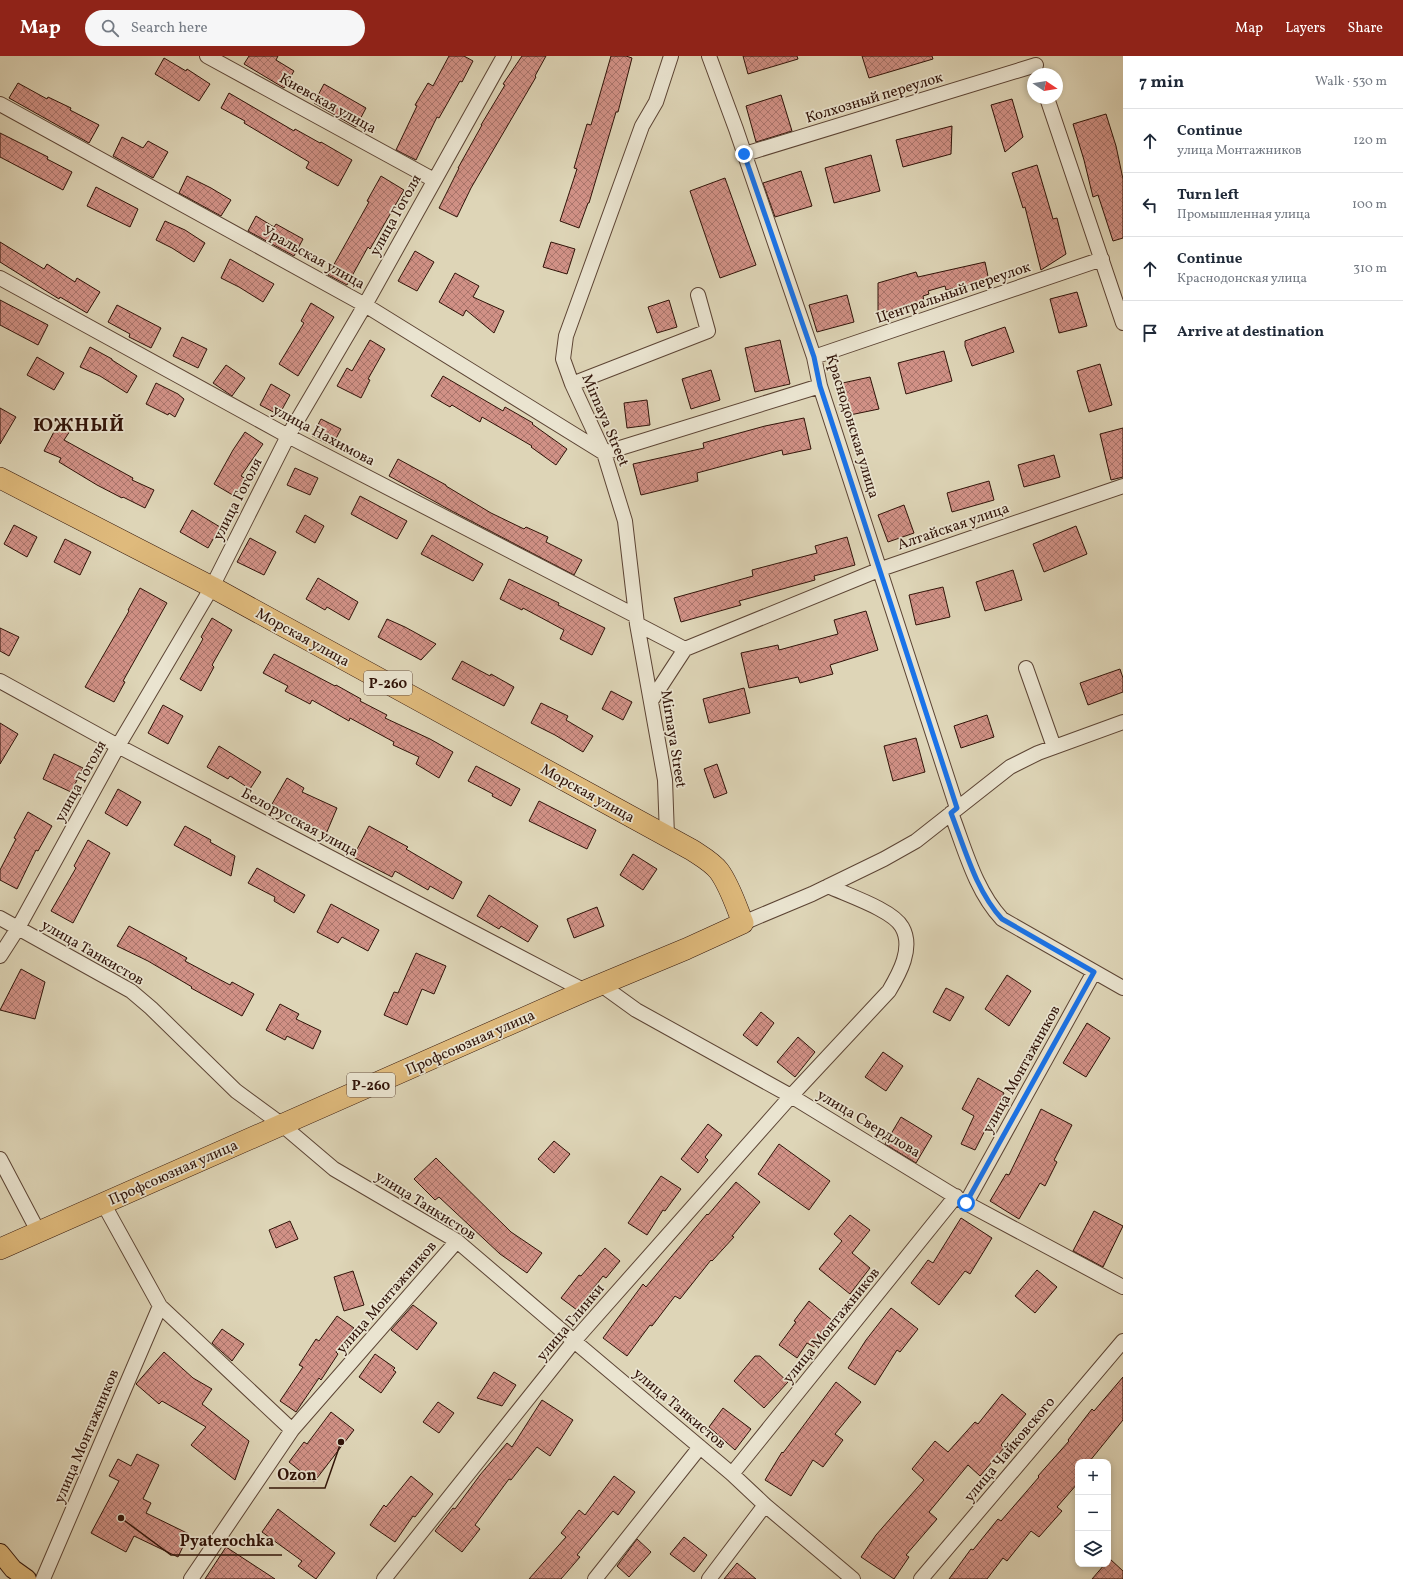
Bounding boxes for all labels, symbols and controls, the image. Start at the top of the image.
search box [85,10,365,46]
text: Map [20,15,61,41]
icon: search [99,17,121,39]
text: Search here [131,18,208,39]
text: Map [1235,19,1263,38]
text: Layers [1285,19,1325,38]
text: Share [1347,19,1383,38]
street label: Колхозный переулок [803,68,946,129]
north arrow [1027,68,1063,104]
street label: Киевская улица [275,69,380,140]
text: 7 min [1139,71,1184,94]
text: Walk · 530 m [1315,73,1387,91]
text: Continue [1177,121,1242,142]
icon: ahead [1139,130,1161,152]
text: 120 m [1353,132,1387,150]
text: улица Монтажников [1177,142,1302,160]
route end [735,145,753,163]
street label: улица Гоголя [365,171,428,260]
text: Turn left [1177,185,1239,206]
icon: left [1139,194,1161,216]
text: 100 m [1352,196,1387,214]
text: Промышленная улица [1177,206,1310,224]
street label: Уральская улица [258,221,368,295]
text: Continue [1177,249,1242,270]
street label: Центральный переулок [873,257,1034,330]
icon: ahead [1139,258,1161,280]
text: 310 m [1353,260,1387,278]
text: Краснодонская улица [1177,270,1307,288]
icon: arrive [1139,322,1161,344]
text: Arrive at destination [1177,322,1324,343]
street label: Краснодонская улица [820,352,884,501]
street label: Mirnaya Street [576,371,634,470]
street label: улица Нахимова [268,400,378,472]
district label: ЮЖНЫЙ [33,413,125,439]
street label: улица Гоголя [208,454,268,545]
street label: Алтайская улица [895,498,1012,556]
street label: Морская улица [251,604,353,673]
road number: Р-260 [364,671,412,695]
street label: Mirnaya Street [654,689,691,790]
street label: улица Гоголя [50,737,113,826]
street label: Морская улица [536,760,638,829]
street label: Белорусская улица [237,784,362,863]
street label: улица Танкистов [37,915,148,991]
street label: улица Монтажников [978,1002,1066,1138]
street label: Профсоюзная улица [403,1005,539,1081]
road number: Р-260 [347,1073,395,1097]
street label: улица Свердлова [812,1085,924,1164]
street label: Профсоюзная улица [106,1135,242,1211]
street label: улица Танкистов [371,1167,480,1246]
route start [957,1194,975,1212]
street label: улица Монтажников [332,1237,442,1359]
street label: улица Монтажников [779,1263,886,1388]
street label: улица Глинки [532,1280,610,1366]
street label: улица Танкистов [628,1364,730,1454]
street label: улица Монтажников [50,1366,125,1507]
street label: улица Чайковского [960,1393,1061,1507]
map controls [1075,1459,1111,1567]
button: + [1075,1459,1111,1495]
callout: Ozon [269,1460,325,1488]
text: Ozon [277,1465,317,1487]
button: − [1075,1495,1111,1531]
callout: Pyaterochka [171,1527,282,1555]
text: Pyaterochka [180,1531,275,1553]
button: layers [1075,1531,1111,1567]

